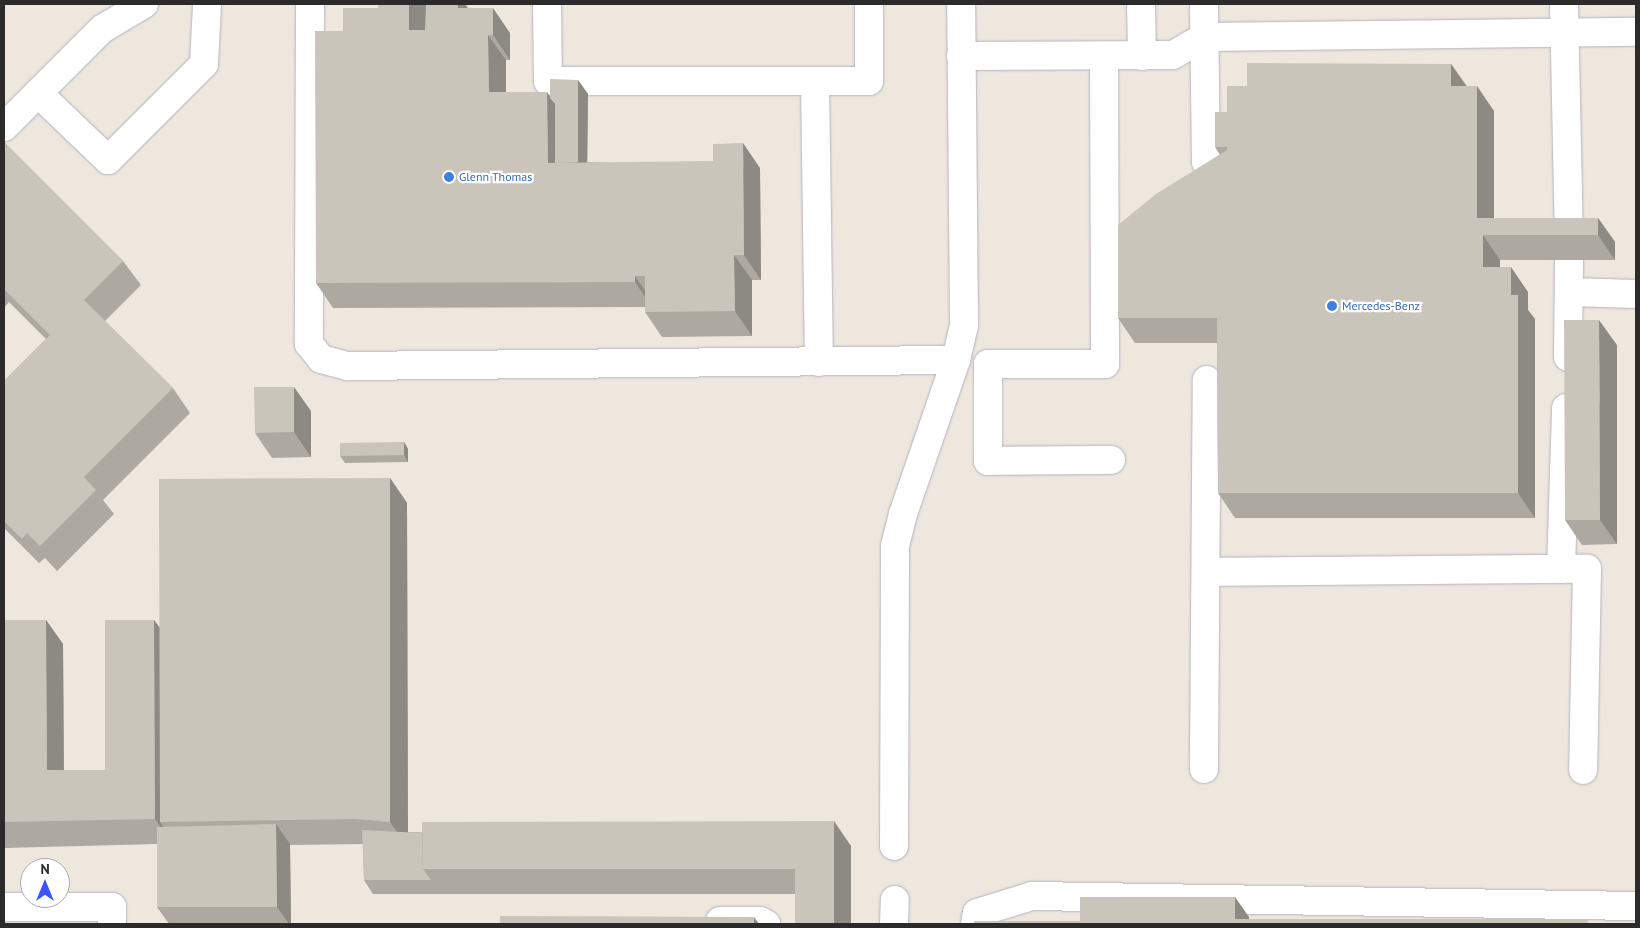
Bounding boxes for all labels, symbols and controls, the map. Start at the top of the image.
place label: Glenn Thomas [459,170,533,184]
marker: Glenn Thomas [443,171,455,183]
place label: Mercedes-Benz [1342,299,1420,313]
marker: Mercedes-Benz [1326,300,1338,312]
north arrow [20,858,70,908]
text: N [40,860,50,878]

